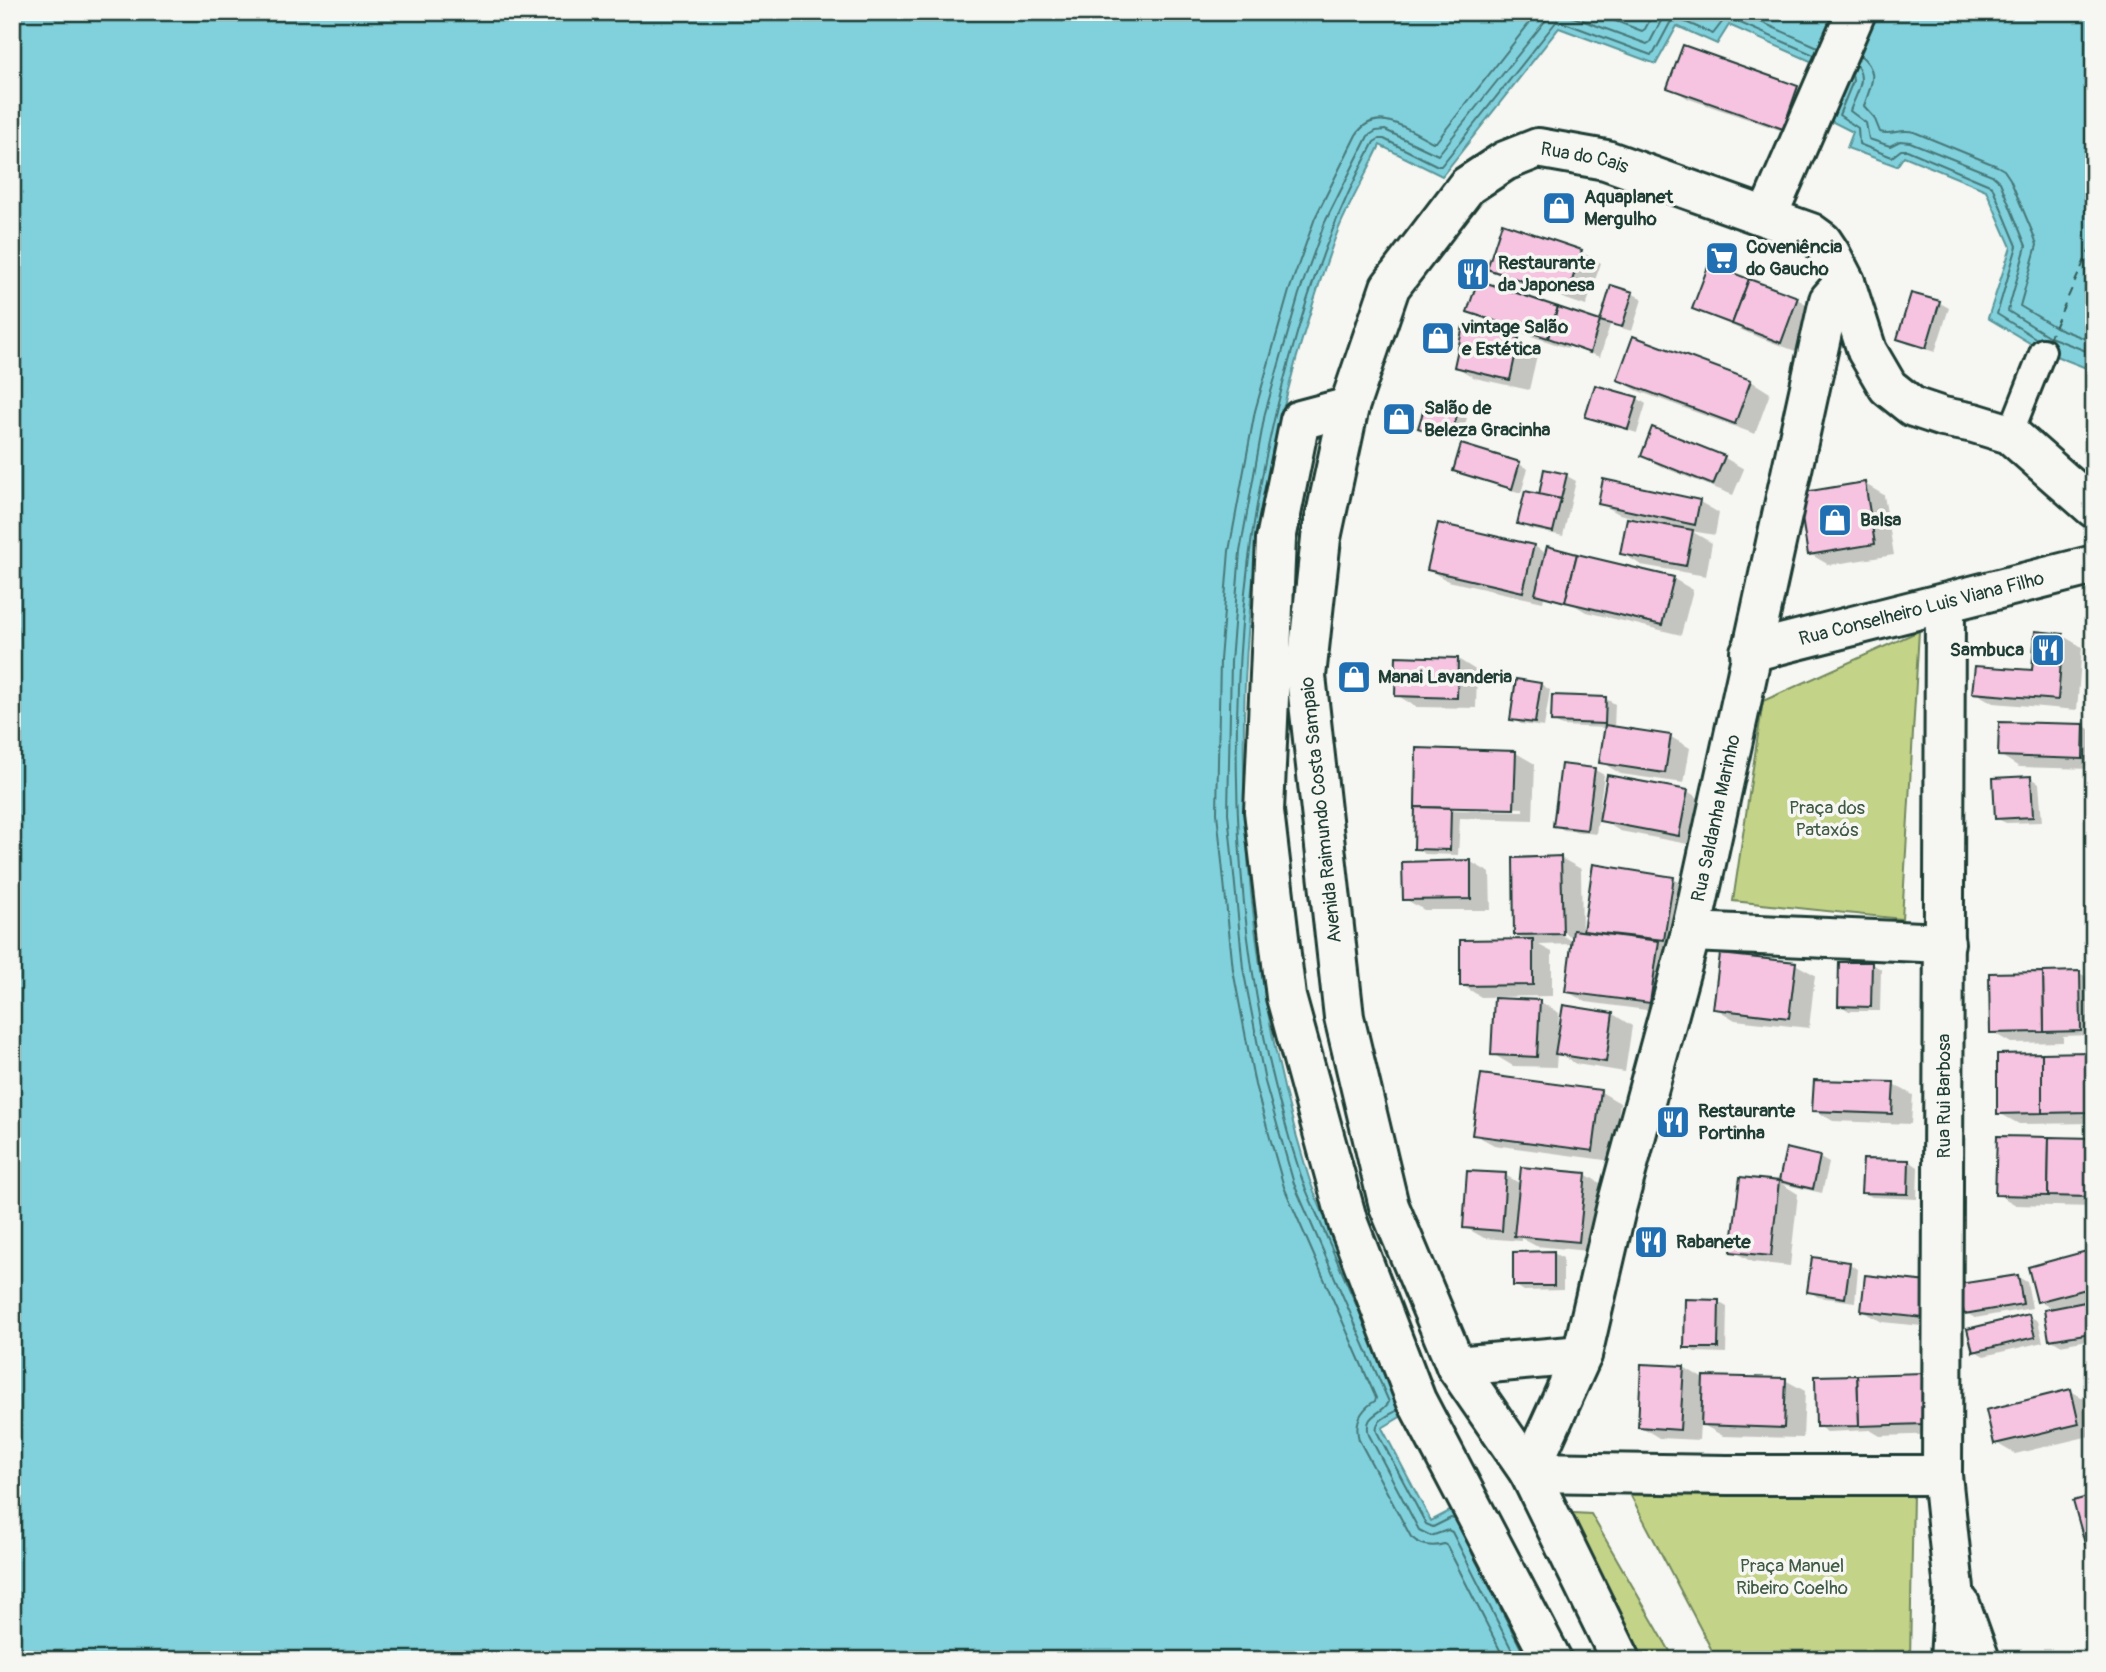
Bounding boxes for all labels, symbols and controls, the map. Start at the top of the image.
street label: Rua do Cais [1539,137,1632,179]
place label: Aquaplanet Mergulho [1584,185,1674,231]
shop icon: Aquaplanet Mergulho [1540,189,1578,227]
place label: Coveniência do Gaucho [1746,235,1843,281]
supermarket icon: Coveniência do Gaucho [1703,239,1741,277]
place label: Restaurante da Japonesa [1498,251,1596,297]
restaurant icon: Restaurante da Japonesa [1454,255,1492,293]
place label: vintage Salão e Estética [1461,315,1569,361]
shop icon: vintage Salão e Estética [1419,319,1457,357]
place label: Salão de Beleza Gracinha [1424,396,1551,442]
shop icon: Salão de Beleza Gracinha [1380,400,1418,438]
shop icon: Balsa [1816,501,1854,539]
place label: Balsa [1860,508,1902,532]
street label: Rua Conselheiro Luis Viana Filho [1796,566,2047,651]
restaurant icon: Sambuca [2029,631,2067,669]
place label: Sambuca [1950,638,2024,662]
shop icon: Manai Lavanderia [1335,658,1373,696]
place label: Manai Lavanderia [1378,665,1512,689]
street label: Avenida Raimundo Costa Sampaio [1295,676,1347,944]
street label: Rua Saldanha Marinho [1686,732,1746,904]
park label: Praça dos Pataxós [1789,796,1866,842]
street label: Rua Rui Barbosa [1932,1033,1956,1158]
place label: Restaurante Portinha [1698,1099,1796,1145]
restaurant icon: Restaurante Portinha [1654,1103,1692,1141]
restaurant icon: Rabanete [1632,1223,1670,1261]
place label: Rabanete [1676,1230,1751,1254]
park label: Praça Manuel Ribeiro Coelho [1736,1554,1848,1600]

